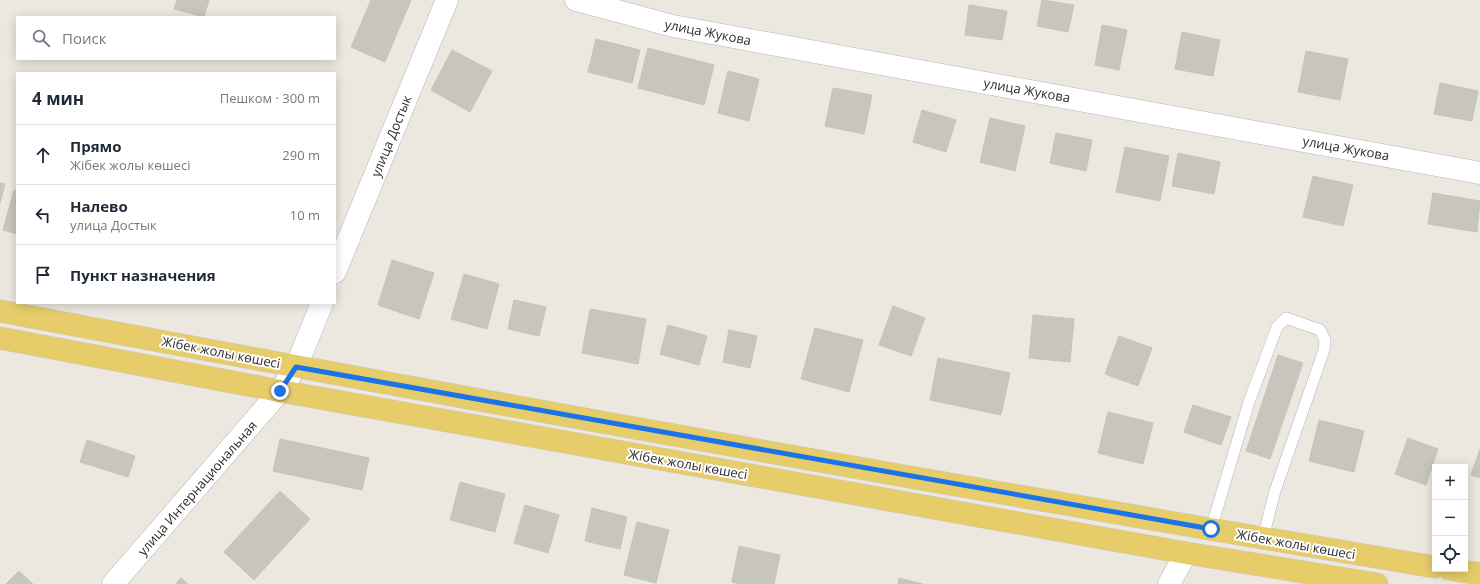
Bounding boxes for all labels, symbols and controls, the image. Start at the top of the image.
street label: улица Жукова [663,15,753,49]
search box [16,16,336,60]
icon: search [30,27,52,49]
text: Поиск [62,28,106,48]
street label: улица Жукова [982,74,1072,106]
text: 4 мин [32,87,84,110]
text: Пешком · 300 m [220,89,320,107]
street label: улица Достык [366,92,416,180]
street label: улица Жукова [1301,132,1391,164]
text: Прямо [70,136,122,156]
icon: ahead [32,144,54,166]
text: 290 m [282,146,320,164]
text: Жібек жолы көшесі [70,156,190,174]
text: Налево [70,196,128,216]
icon: left [32,204,54,226]
text: 10 m [290,206,320,224]
text: улица Достык [70,216,157,234]
icon: arrive [32,264,54,286]
text: Пункт назначения [70,265,216,285]
street label: Жібек жолы көшесі [160,332,282,372]
route end [271,382,289,400]
street label: улица Интернациональная [133,417,261,559]
street label: Жібек жолы көшесі [627,445,749,483]
map controls [1432,464,1468,572]
button: + [1432,464,1468,500]
button: − [1432,500,1468,536]
route start [1202,520,1220,538]
street label: Жібек жолы көшесі [1235,525,1357,563]
button: locate [1432,536,1468,572]

